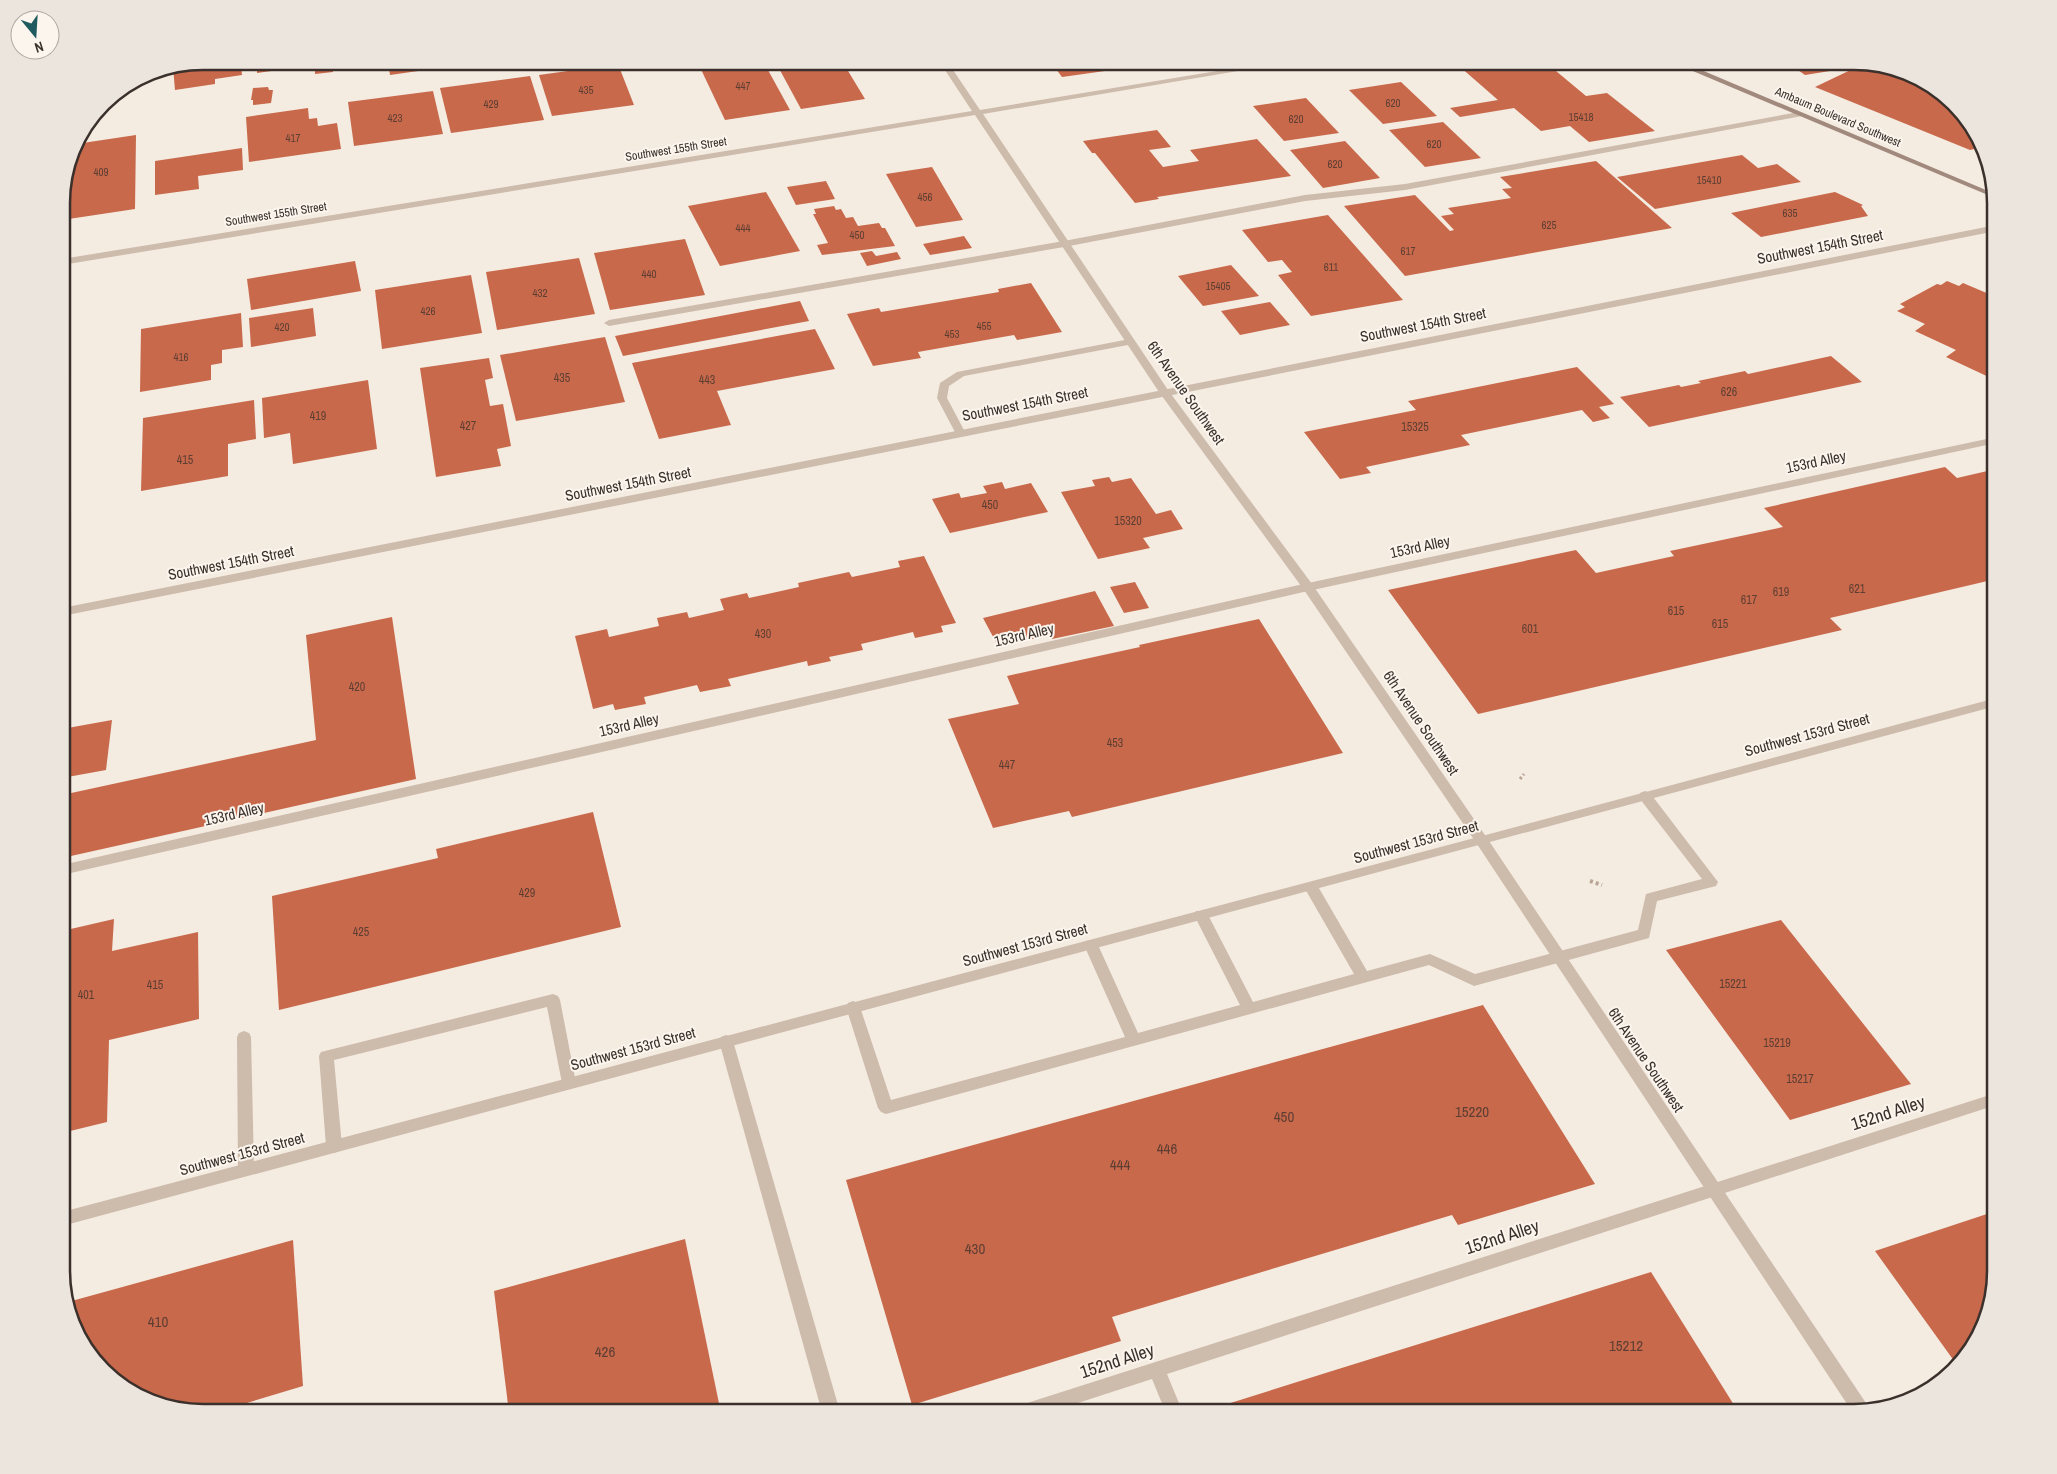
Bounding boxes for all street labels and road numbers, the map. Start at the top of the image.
street label: Ambaum Boulevard Southwest [1772,83,1904,151]
street label: Southwest 155th Street [624,133,728,165]
street label: Southwest 155th Street [224,198,328,230]
street label: Southwest 154th Street [1755,224,1885,269]
street label: Southwest 154th Street [1358,302,1488,347]
street label: 6th Avenue Southwest [1143,337,1230,449]
street label: Southwest 154th Street [960,381,1090,426]
street label: 153rd Alley [1784,445,1849,478]
street label: Southwest 154th Street [563,461,693,506]
street label: 153rd Alley [1388,530,1453,563]
street label: Southwest 154th Street [166,540,296,585]
street label: 153rd Alley [992,617,1057,652]
street label: 6th Avenue Southwest [1379,666,1465,780]
street label: 153rd Alley [597,707,662,742]
street label: Southwest 153rd Street [1742,708,1872,761]
street label: 153rd Alley [202,796,267,831]
street label: Southwest 153rd Street [1351,815,1481,868]
street label: Southwest 153rd Street [960,918,1090,971]
street label: 6th Avenue Southwest [1604,1003,1690,1117]
street label: Southwest 153rd Street [568,1022,698,1075]
street label: 152nd Alley [1848,1089,1929,1136]
street label: Southwest 153rd Street [177,1127,307,1180]
street label: 152nd Alley [1462,1213,1543,1260]
street label: 152nd Alley [1077,1337,1158,1384]

